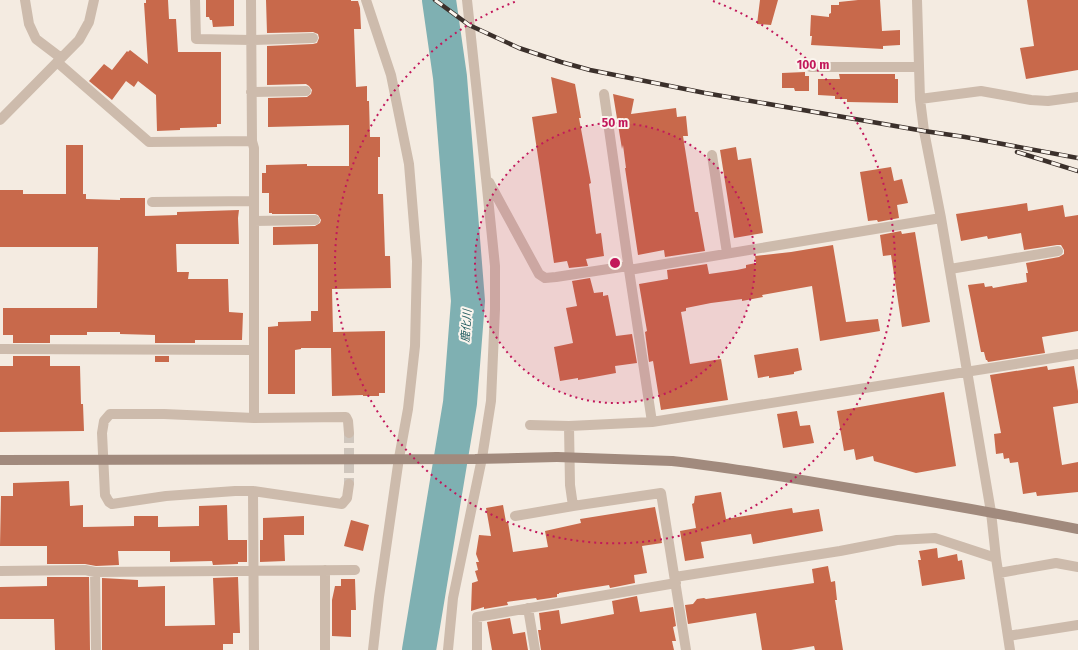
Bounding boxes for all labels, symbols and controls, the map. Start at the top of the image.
text: 100 m [797,58,829,72]
text: 50 m [602,116,628,130]
centre of rings [608,256,622,270]
water label: 鹿化川 [459,308,474,343]

